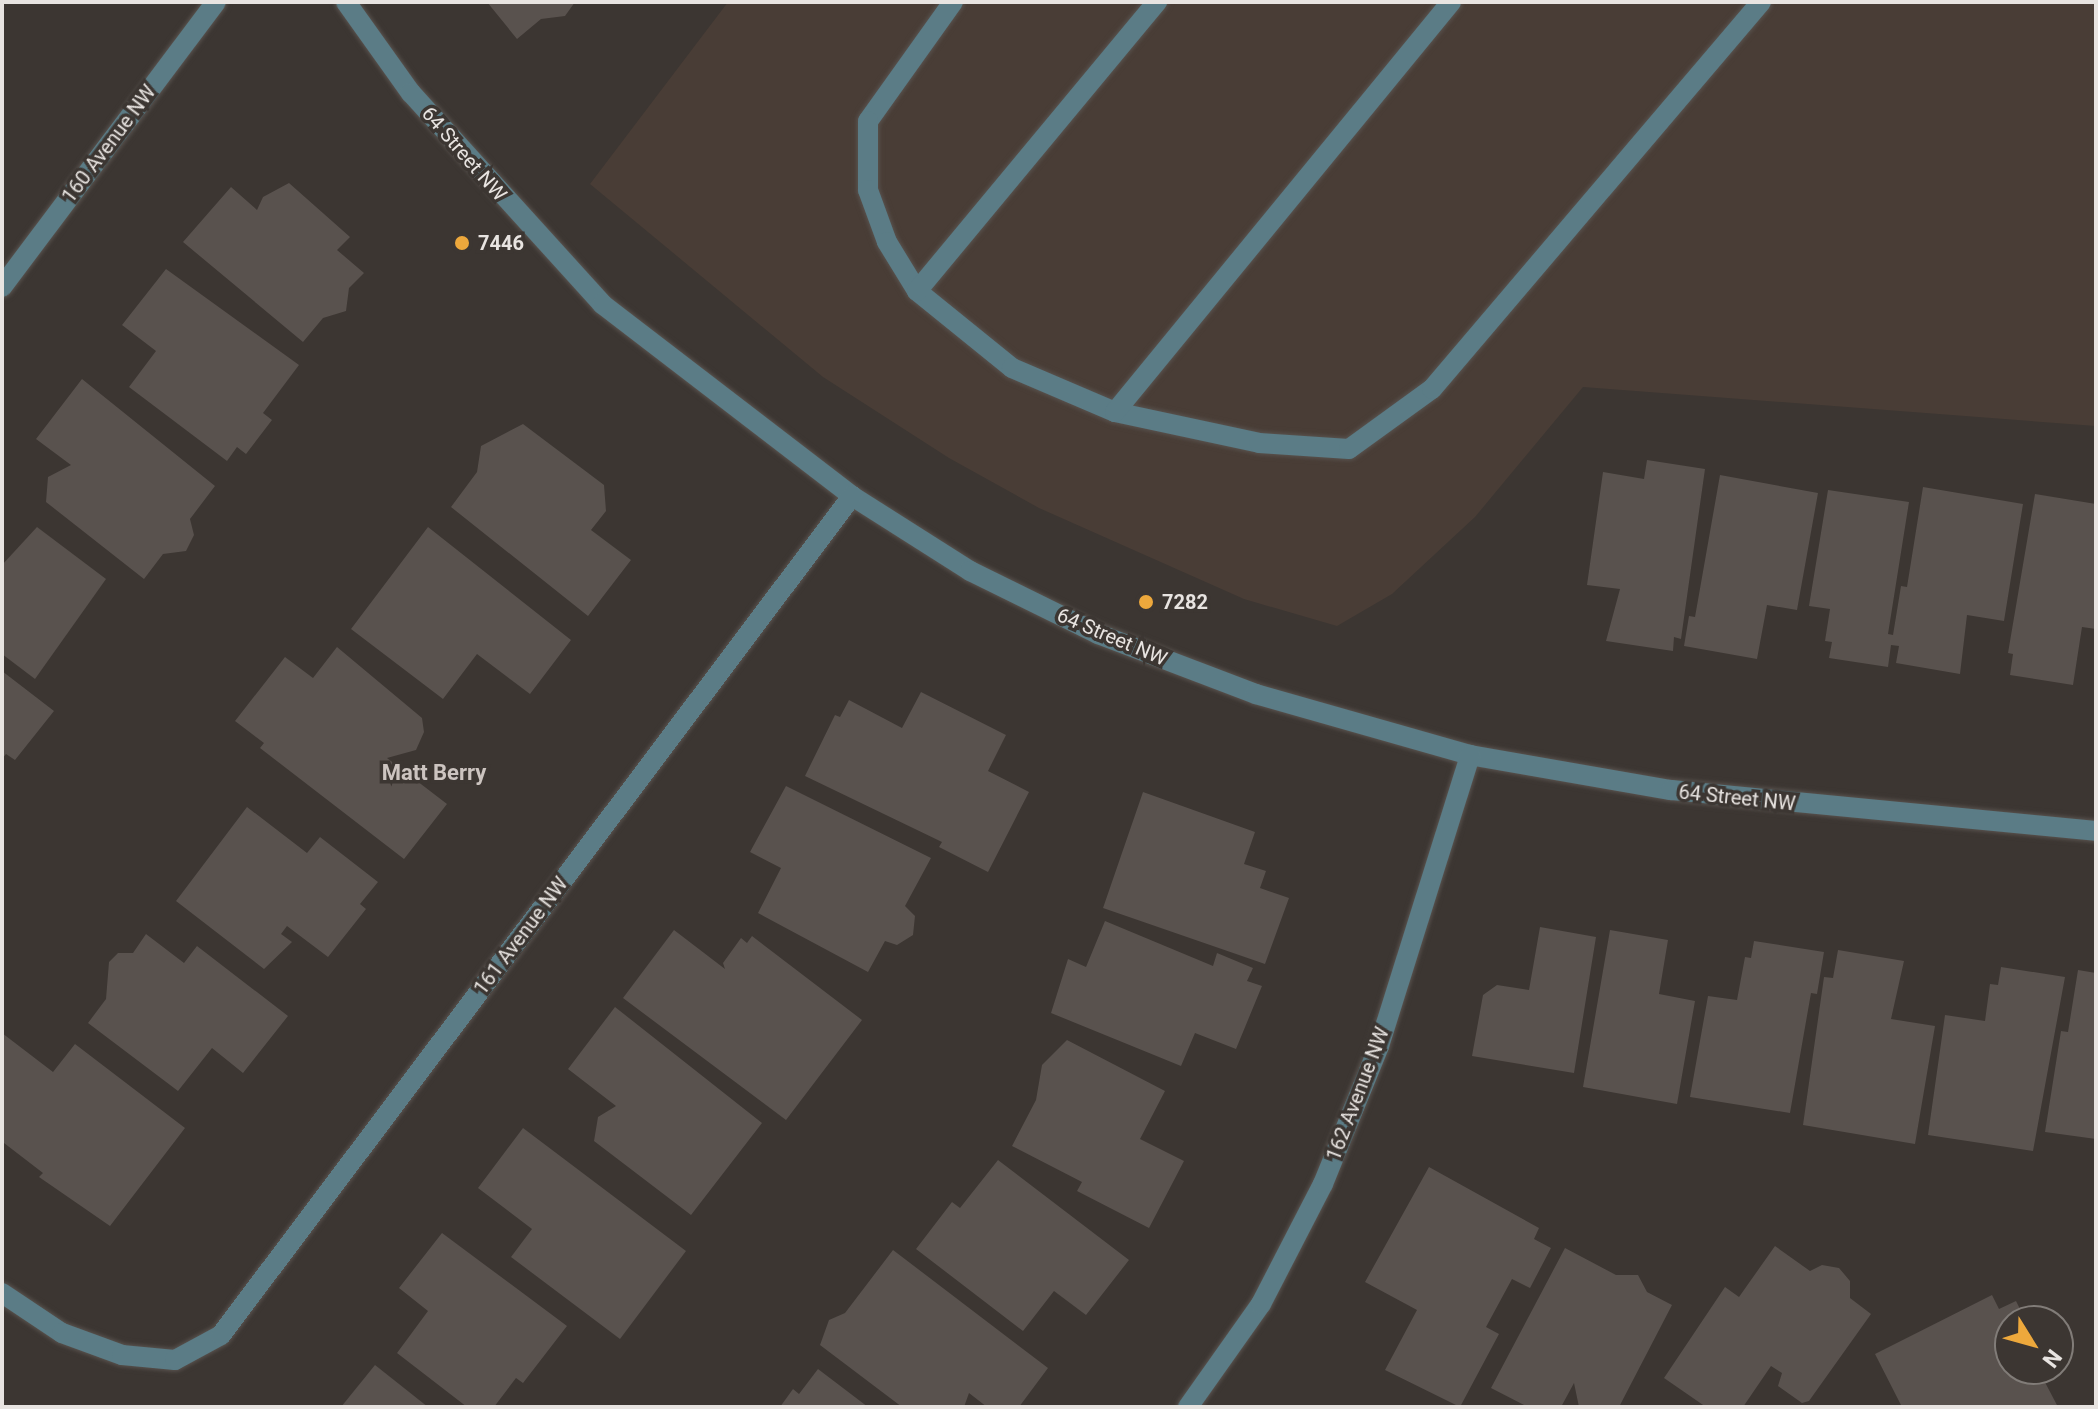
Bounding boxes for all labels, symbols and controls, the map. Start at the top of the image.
street label: 160 Avenue NW [57,80,161,208]
street label: 64 Street NW [417,102,511,206]
place label: 7446 [478,231,524,255]
marker: 7446 [453,234,471,252]
place label: 7282 [1162,590,1208,614]
marker: 7282 [1137,593,1155,611]
street label: 64 Street NW [1053,603,1171,671]
district label: Matt Berry [382,760,486,786]
street label: 64 Street NW [1677,780,1797,816]
street label: 161 Avenue NW [469,872,573,1000]
street label: 162 Avenue NW [1322,1024,1394,1164]
north arrow [1994,1305,2074,1385]
text: N [2037,1345,2067,1372]

